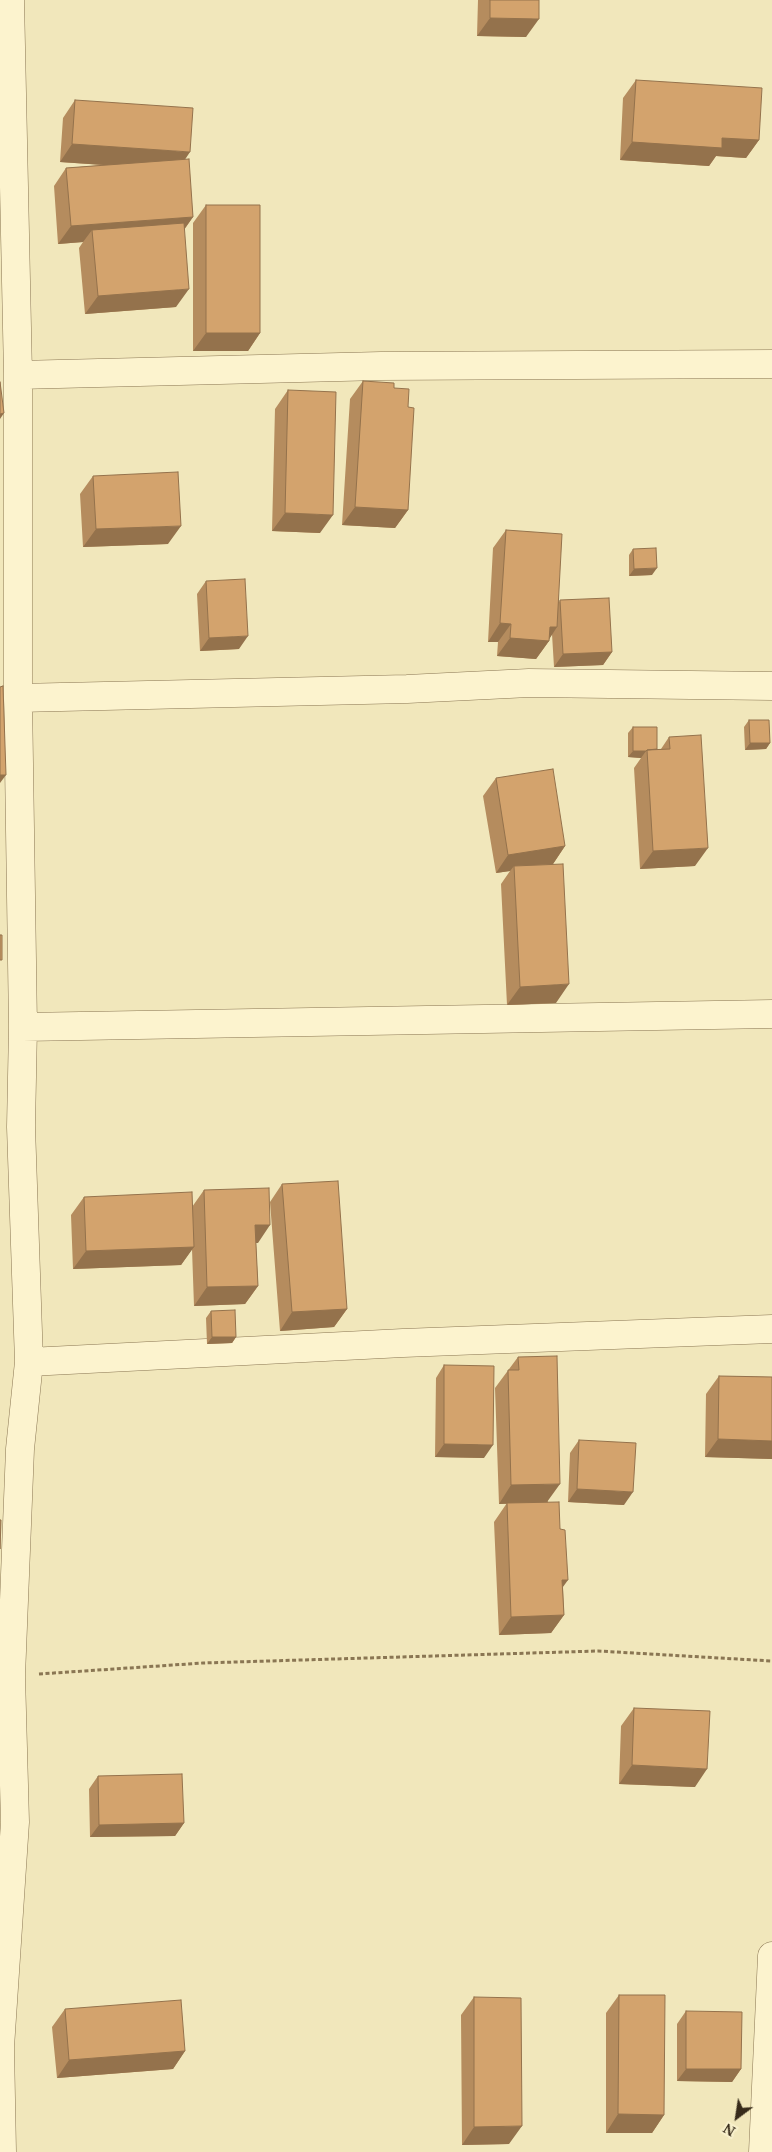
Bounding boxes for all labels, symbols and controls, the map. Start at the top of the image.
north arrow [712,2092,762,2142]
text: N [719,2119,739,2141]

